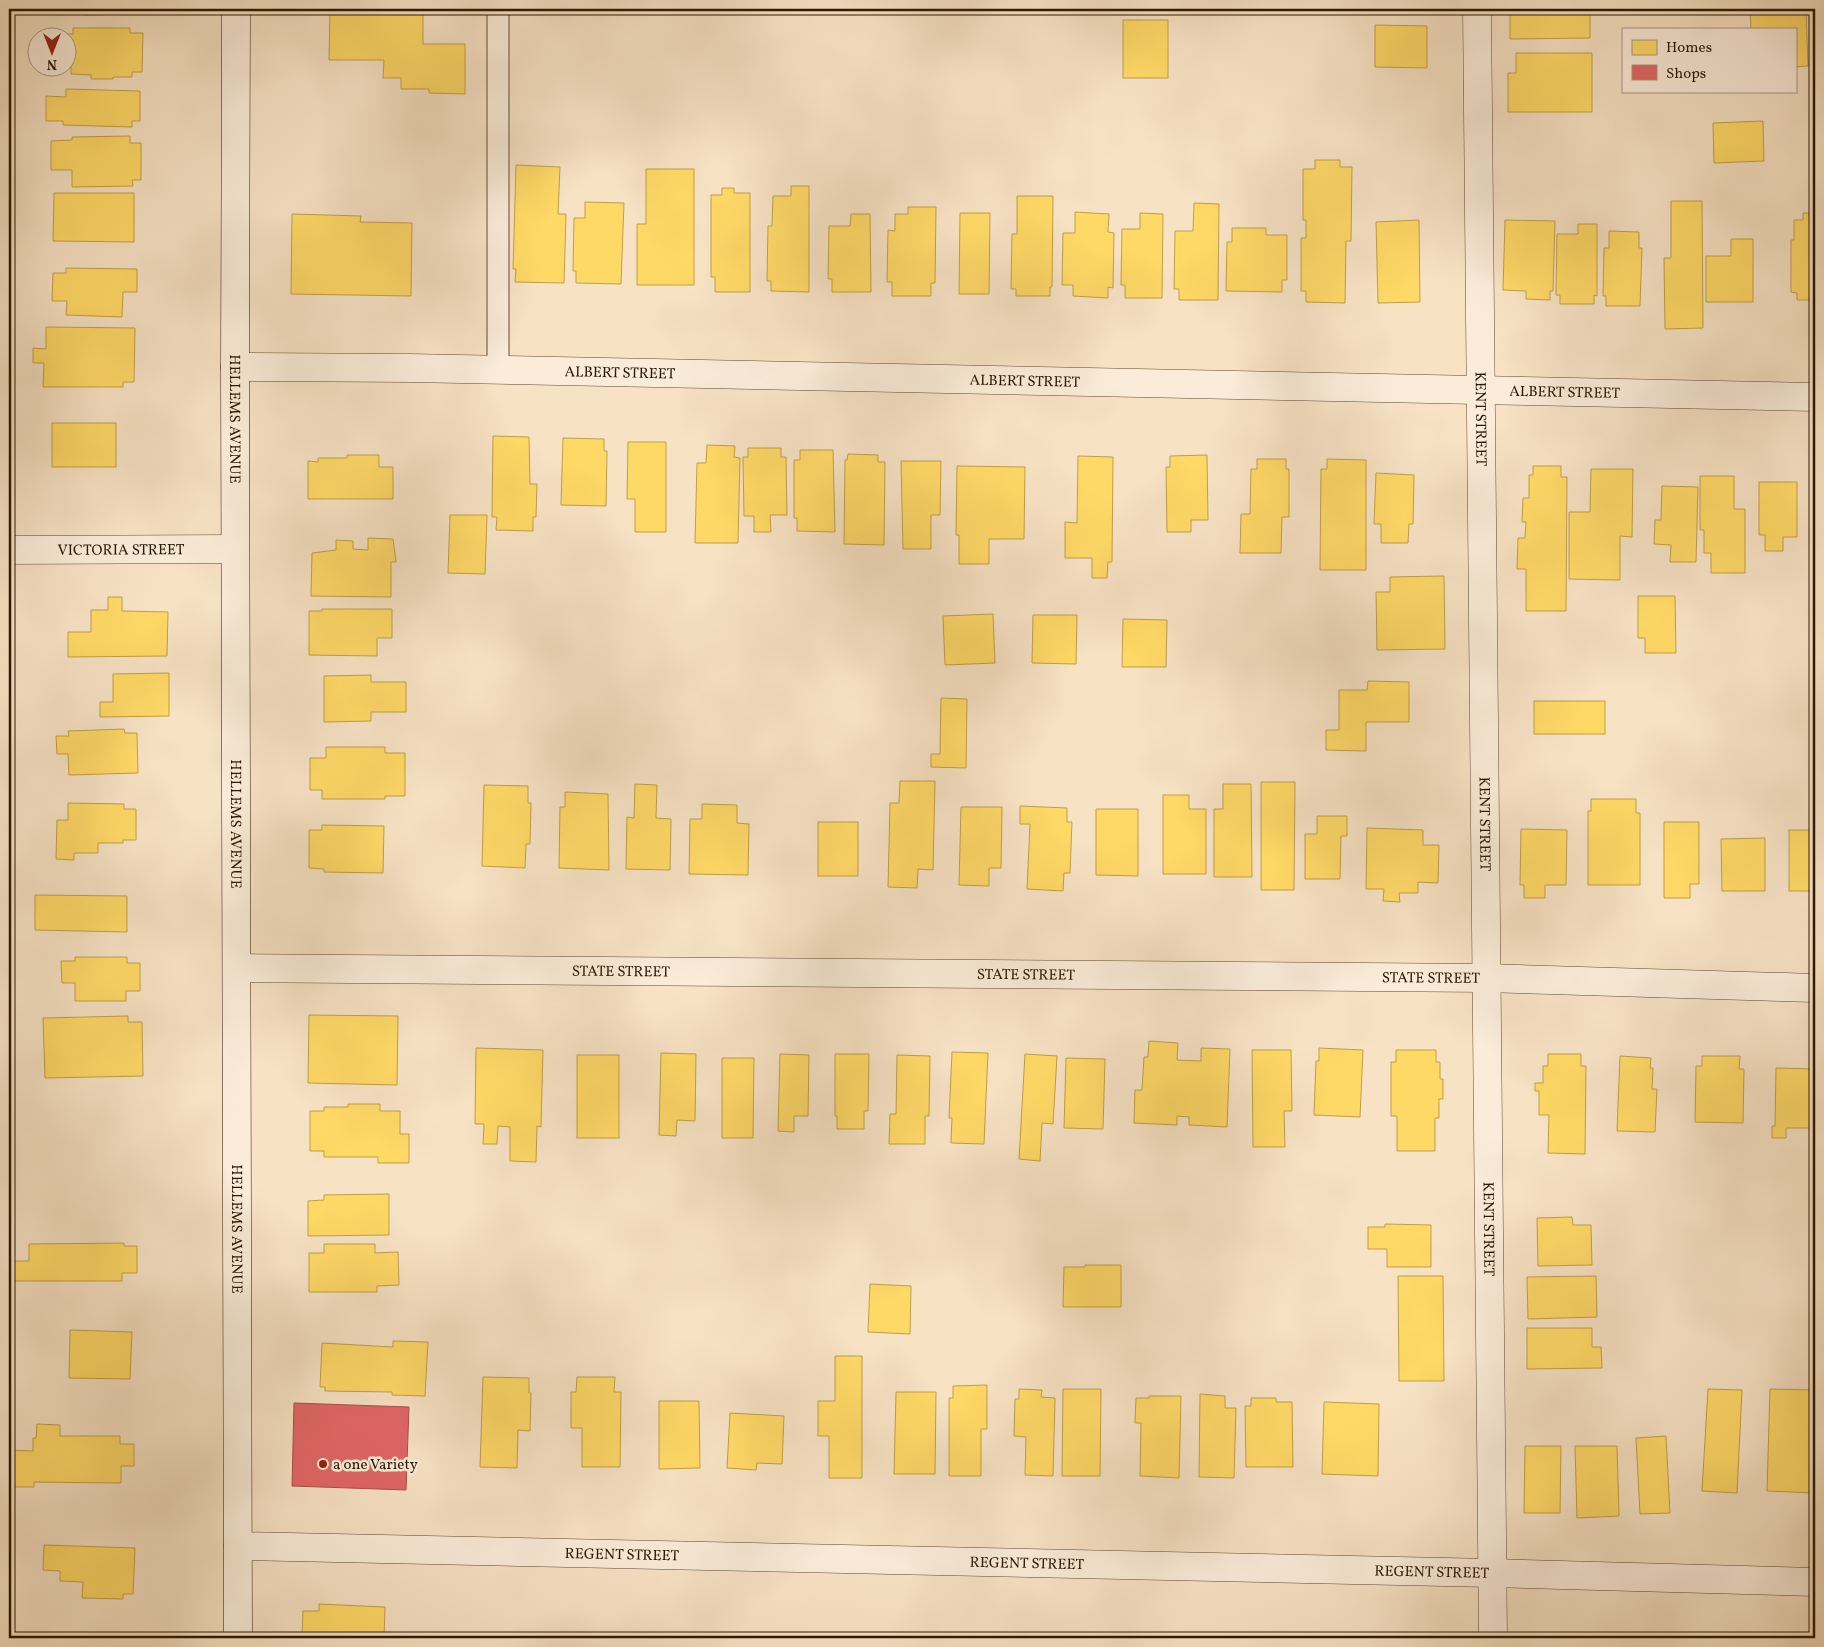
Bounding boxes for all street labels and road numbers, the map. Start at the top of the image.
street label: HELLEMS AVENUE [223,354,244,484]
street label: ALBERT STREET [564,362,676,385]
street label: ALBERT STREET [969,371,1081,394]
street label: KENT STREET [1469,372,1490,467]
street label: ALBERT STREET [1509,382,1621,405]
street label: VICTORIA STREET [57,540,185,562]
street label: HELLEMS AVENUE [224,759,245,889]
street label: KENT STREET [1473,777,1494,872]
street label: STATE STREET [572,962,670,983]
street label: STATE STREET [977,965,1075,987]
street label: STATE STREET [1382,968,1480,990]
street label: HELLEMS AVENUE [225,1164,246,1294]
street label: KENT STREET [1477,1182,1498,1277]
street label: REGENT STREET [564,1544,680,1568]
street label: REGENT STREET [969,1553,1085,1576]
street label: REGENT STREET [1374,1561,1489,1585]

